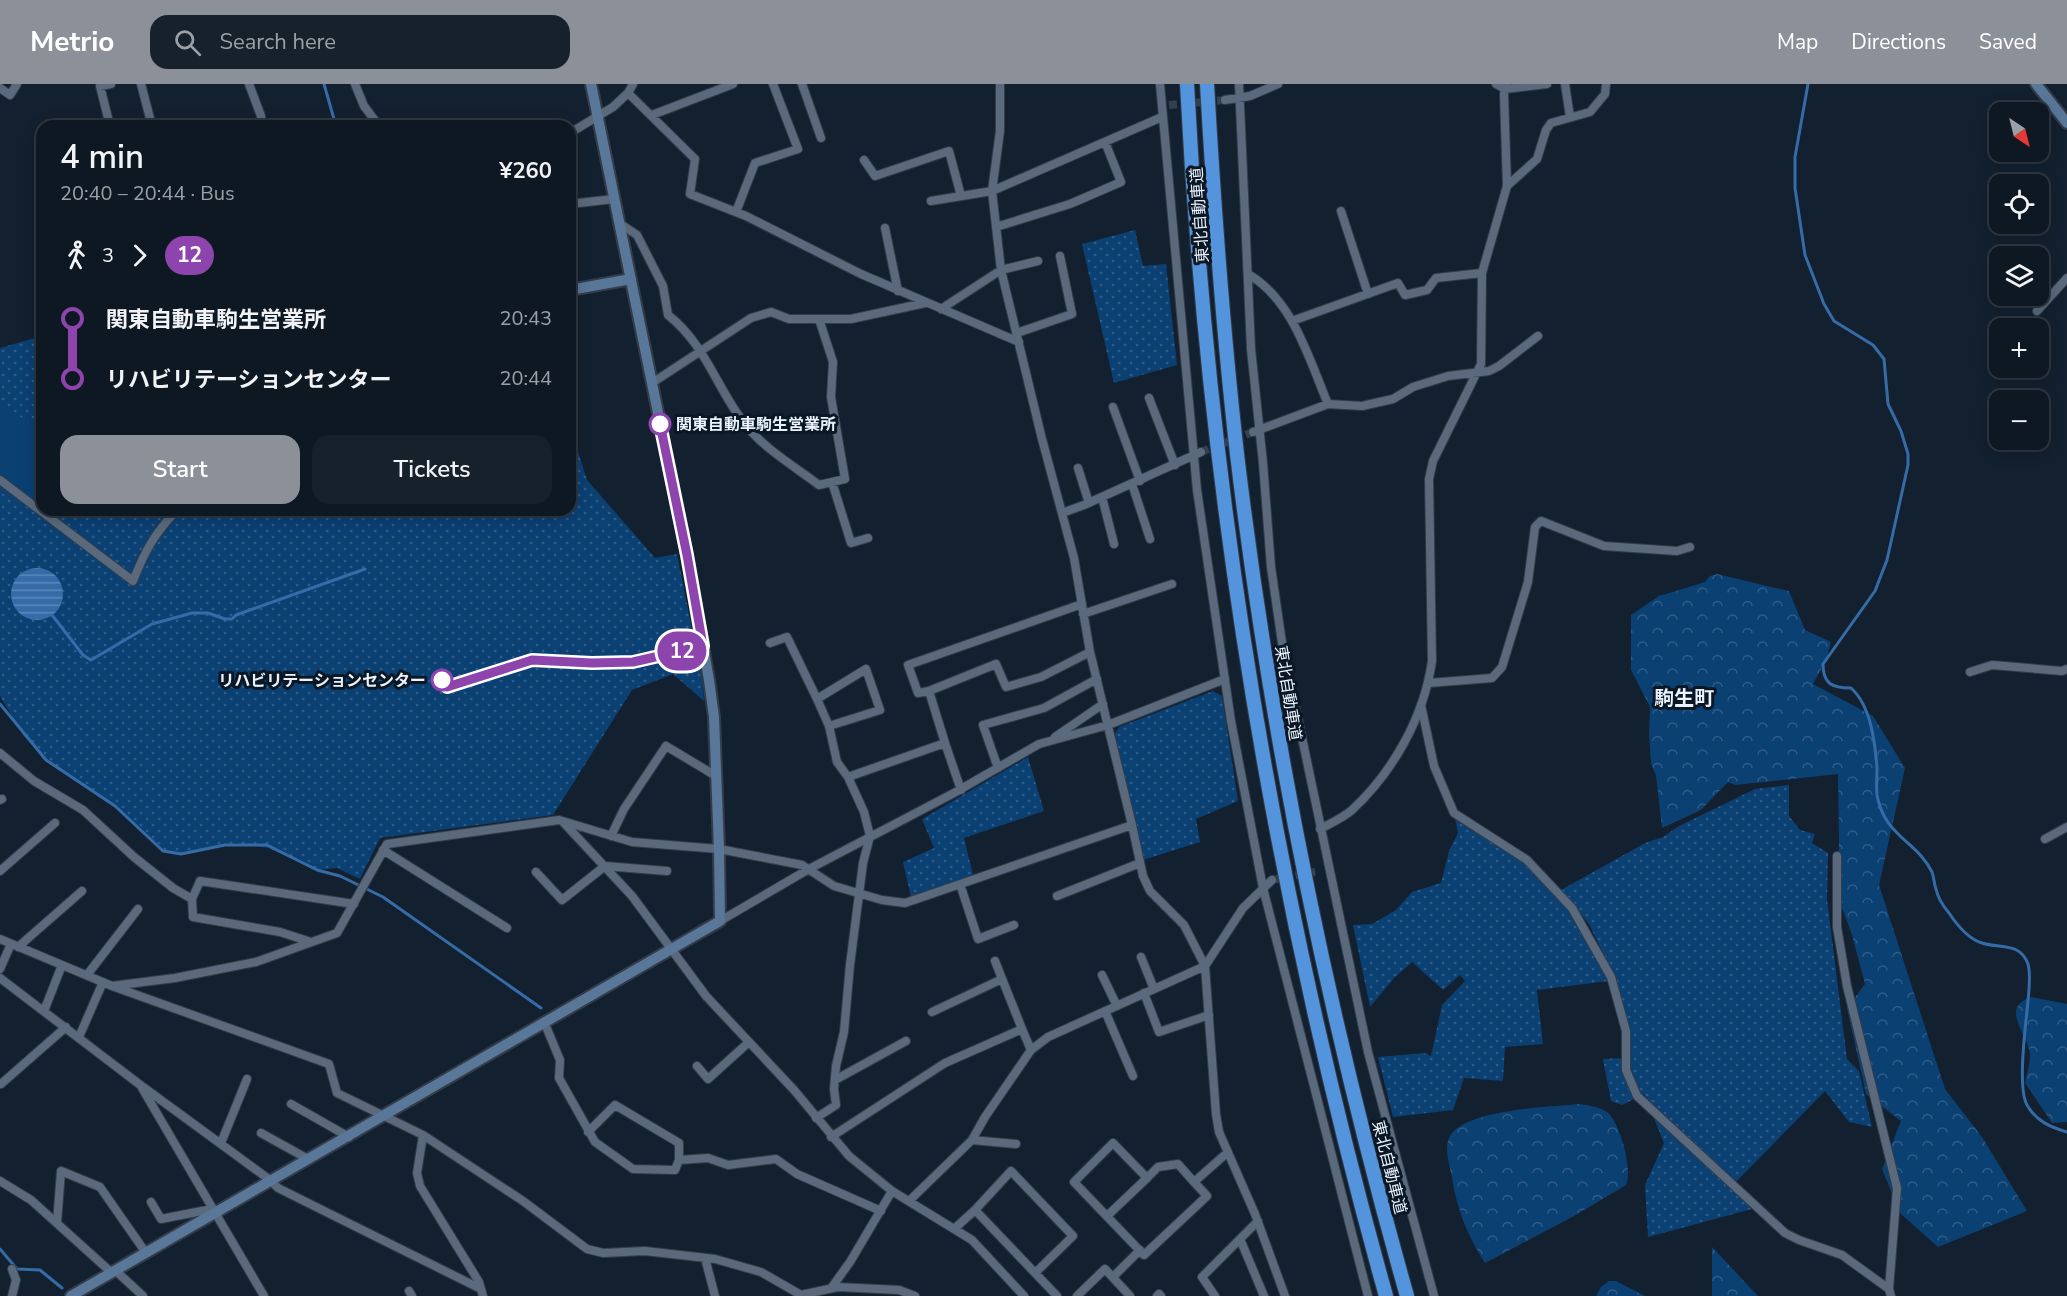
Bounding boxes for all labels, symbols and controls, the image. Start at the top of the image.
search box [150,15,570,69]
text: Metrio [30,23,114,61]
icon: search [171,26,204,59]
text: Search here [219,27,336,57]
text: Map [1777,28,1818,56]
text: Directions [1851,28,1946,56]
text: Saved [1979,28,2037,56]
north arrow [1989,102,2049,162]
map controls [1989,102,2049,450]
text: 4 min [60,135,144,180]
text: ¥260 [499,156,552,186]
street label: 東北自動車道 [1186,166,1214,264]
button: locate [1989,174,2049,234]
text: 20:40 – 20:44 · Bus [60,180,235,207]
icon: walk [60,239,93,272]
icon: forward [123,239,156,272]
text: 12 [177,241,202,269]
text: 3 [102,242,114,269]
button: layers [1989,246,2049,306]
text: 関東自動車駒生営業所 [106,305,326,335]
text: 20:43 [499,305,552,332]
button: + [1989,318,2049,378]
text: リハビリテーションセンター [106,365,392,395]
text: 20:44 [499,365,552,392]
button: − [1989,390,2049,450]
marker: 関東自動車駒生営業所 [649,413,671,435]
place label: 関東自動車駒生営業所 [676,414,836,436]
button: Start [60,435,300,504]
button: Tickets [312,435,552,504]
line badge: 12 [655,632,709,670]
text: 12 [669,637,695,665]
street label: 東北自動車道 [1270,644,1306,742]
marker: リハビリテーションセンター [431,669,453,691]
place label: リハビリテーションセンター [218,670,426,692]
district label: 駒生町 [1654,685,1714,712]
street label: 東北自動車道 [1367,1118,1411,1216]

